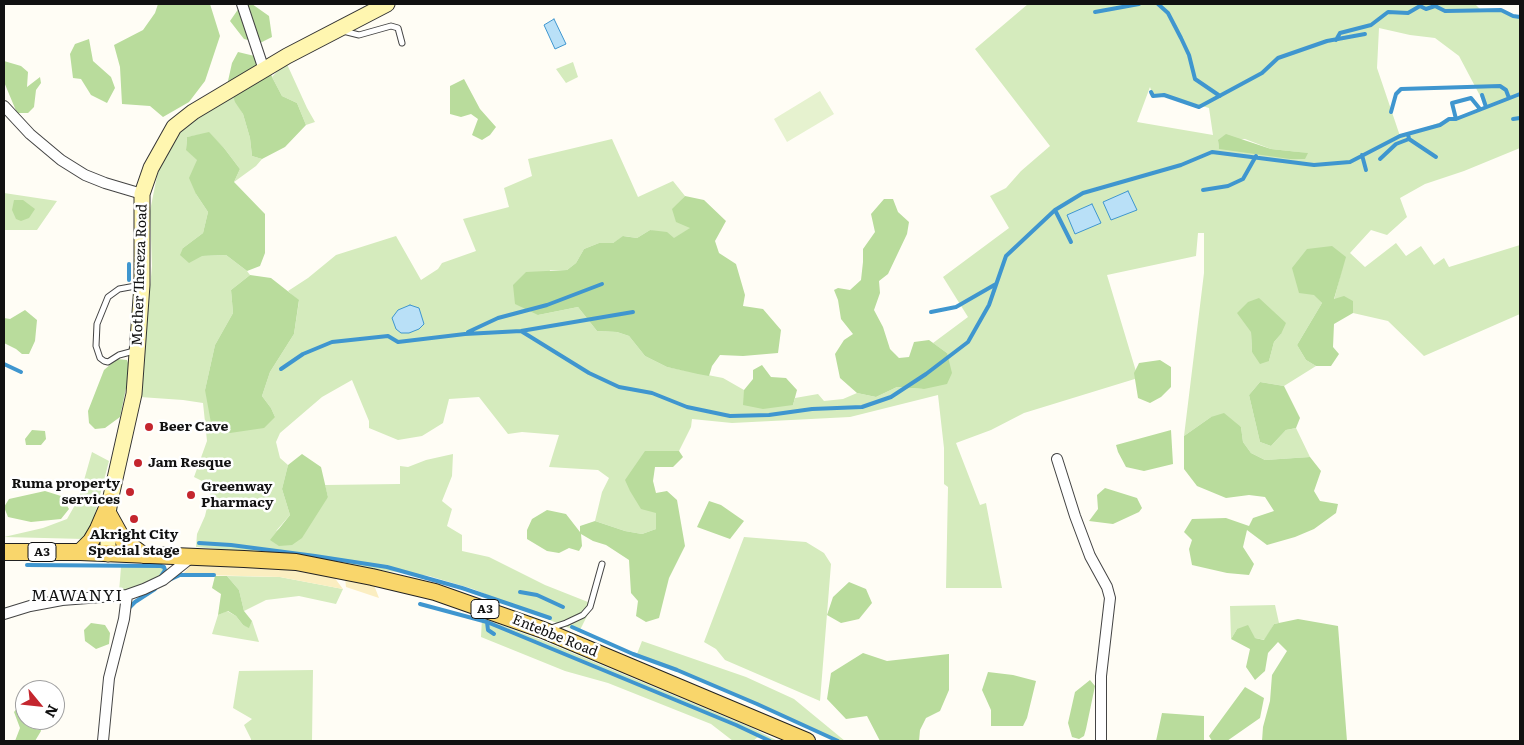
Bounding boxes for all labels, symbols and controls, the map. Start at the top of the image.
street label: Mother Thereza Road [129,204,151,346]
place label: Beer Cave [159,419,228,435]
marker: Beer Cave [143,421,155,433]
place label: Jam Resque [148,455,232,471]
marker: Jam Resque [132,457,144,469]
place label: Ruma property services [11,476,120,508]
place label: Greenway Pharmacy [201,479,273,512]
marker: Ruma property services [124,486,136,498]
marker: Greenway Pharmacy [185,489,197,501]
marker: Akright City Special stage [128,513,140,525]
place label: Akright City Special stage [88,527,180,560]
road number: A3 [28,542,56,562]
district label: MAWANYI [30,586,124,606]
road number: A3 [471,600,499,618]
street label: Entebbe Road [510,611,600,661]
north arrow [15,680,65,730]
text: N [41,702,64,721]

